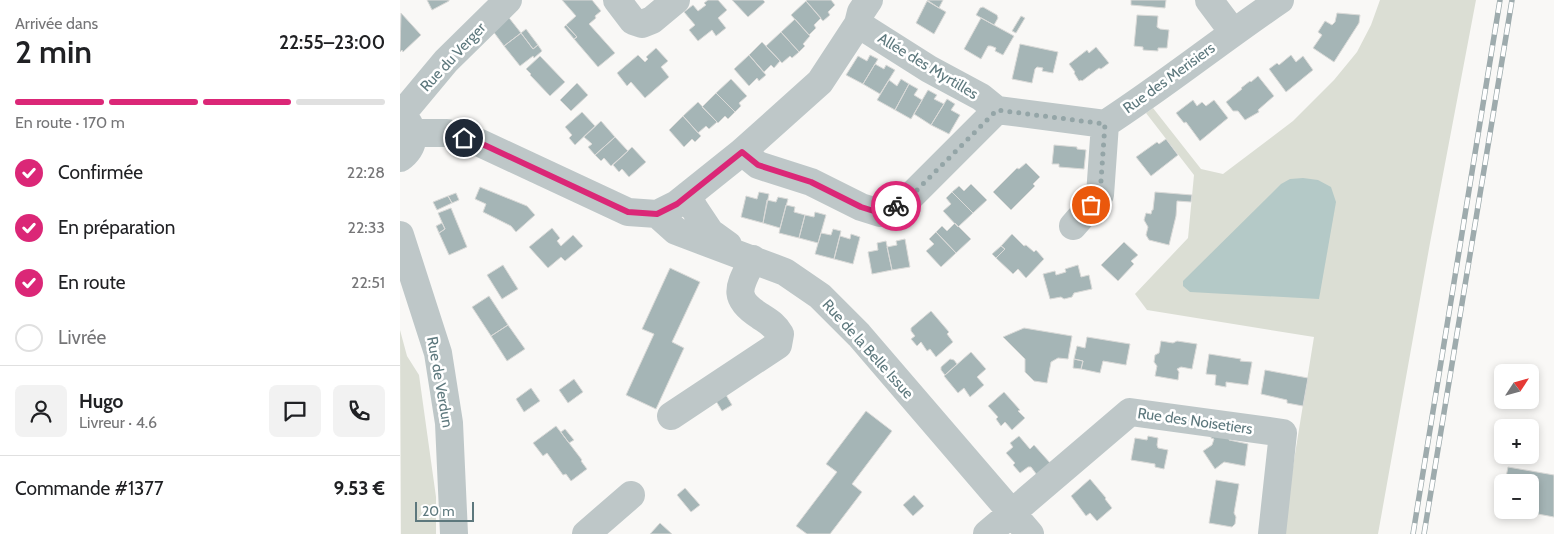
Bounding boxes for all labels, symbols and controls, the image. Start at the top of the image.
text: Arrivée dans [15,14,98,33]
street label: Rue du Verger [416,19,490,95]
street label: Allée des Myrtilles [875,29,981,103]
text: 22:55–23:00 [279,31,385,54]
text: 2 min [15,32,92,71]
street label: Rue des Merisiers [1120,39,1218,117]
text: En route · 170 m [15,113,125,132]
pin [443,117,485,159]
icon: home [450,124,478,152]
icon: check [15,159,43,187]
text: Confirmée [58,161,143,184]
text: 22:28 [347,163,385,182]
courier [871,181,921,231]
pin [1070,184,1112,226]
icon: bag [1077,191,1105,219]
icon: bike [882,192,910,220]
icon: check [15,214,43,242]
text: En préparation [58,216,175,239]
text: 22:33 [348,218,385,237]
icon: check [15,269,43,297]
text: En route [58,271,125,294]
text: 22:51 [351,273,385,292]
street label: Rue de la Belle Issue [819,296,918,403]
text: Livrée [58,326,106,349]
street label: Rue de Verdun [423,335,457,429]
north arrow [1494,364,1539,409]
map controls [1494,364,1539,519]
button: person [15,385,67,437]
button: chat [269,385,321,437]
button: phone [333,385,385,437]
text: Hugo [79,390,123,413]
street label: Rue des Noisetiers [1136,404,1254,438]
text: Livreur · 4.6 [79,413,157,432]
button: + [1494,419,1539,464]
button: − [1494,474,1539,519]
text: Commande #1377 [15,477,163,500]
text: 9.53 € [334,477,385,500]
scale bar [415,499,474,522]
text: 20 m [422,502,455,520]

